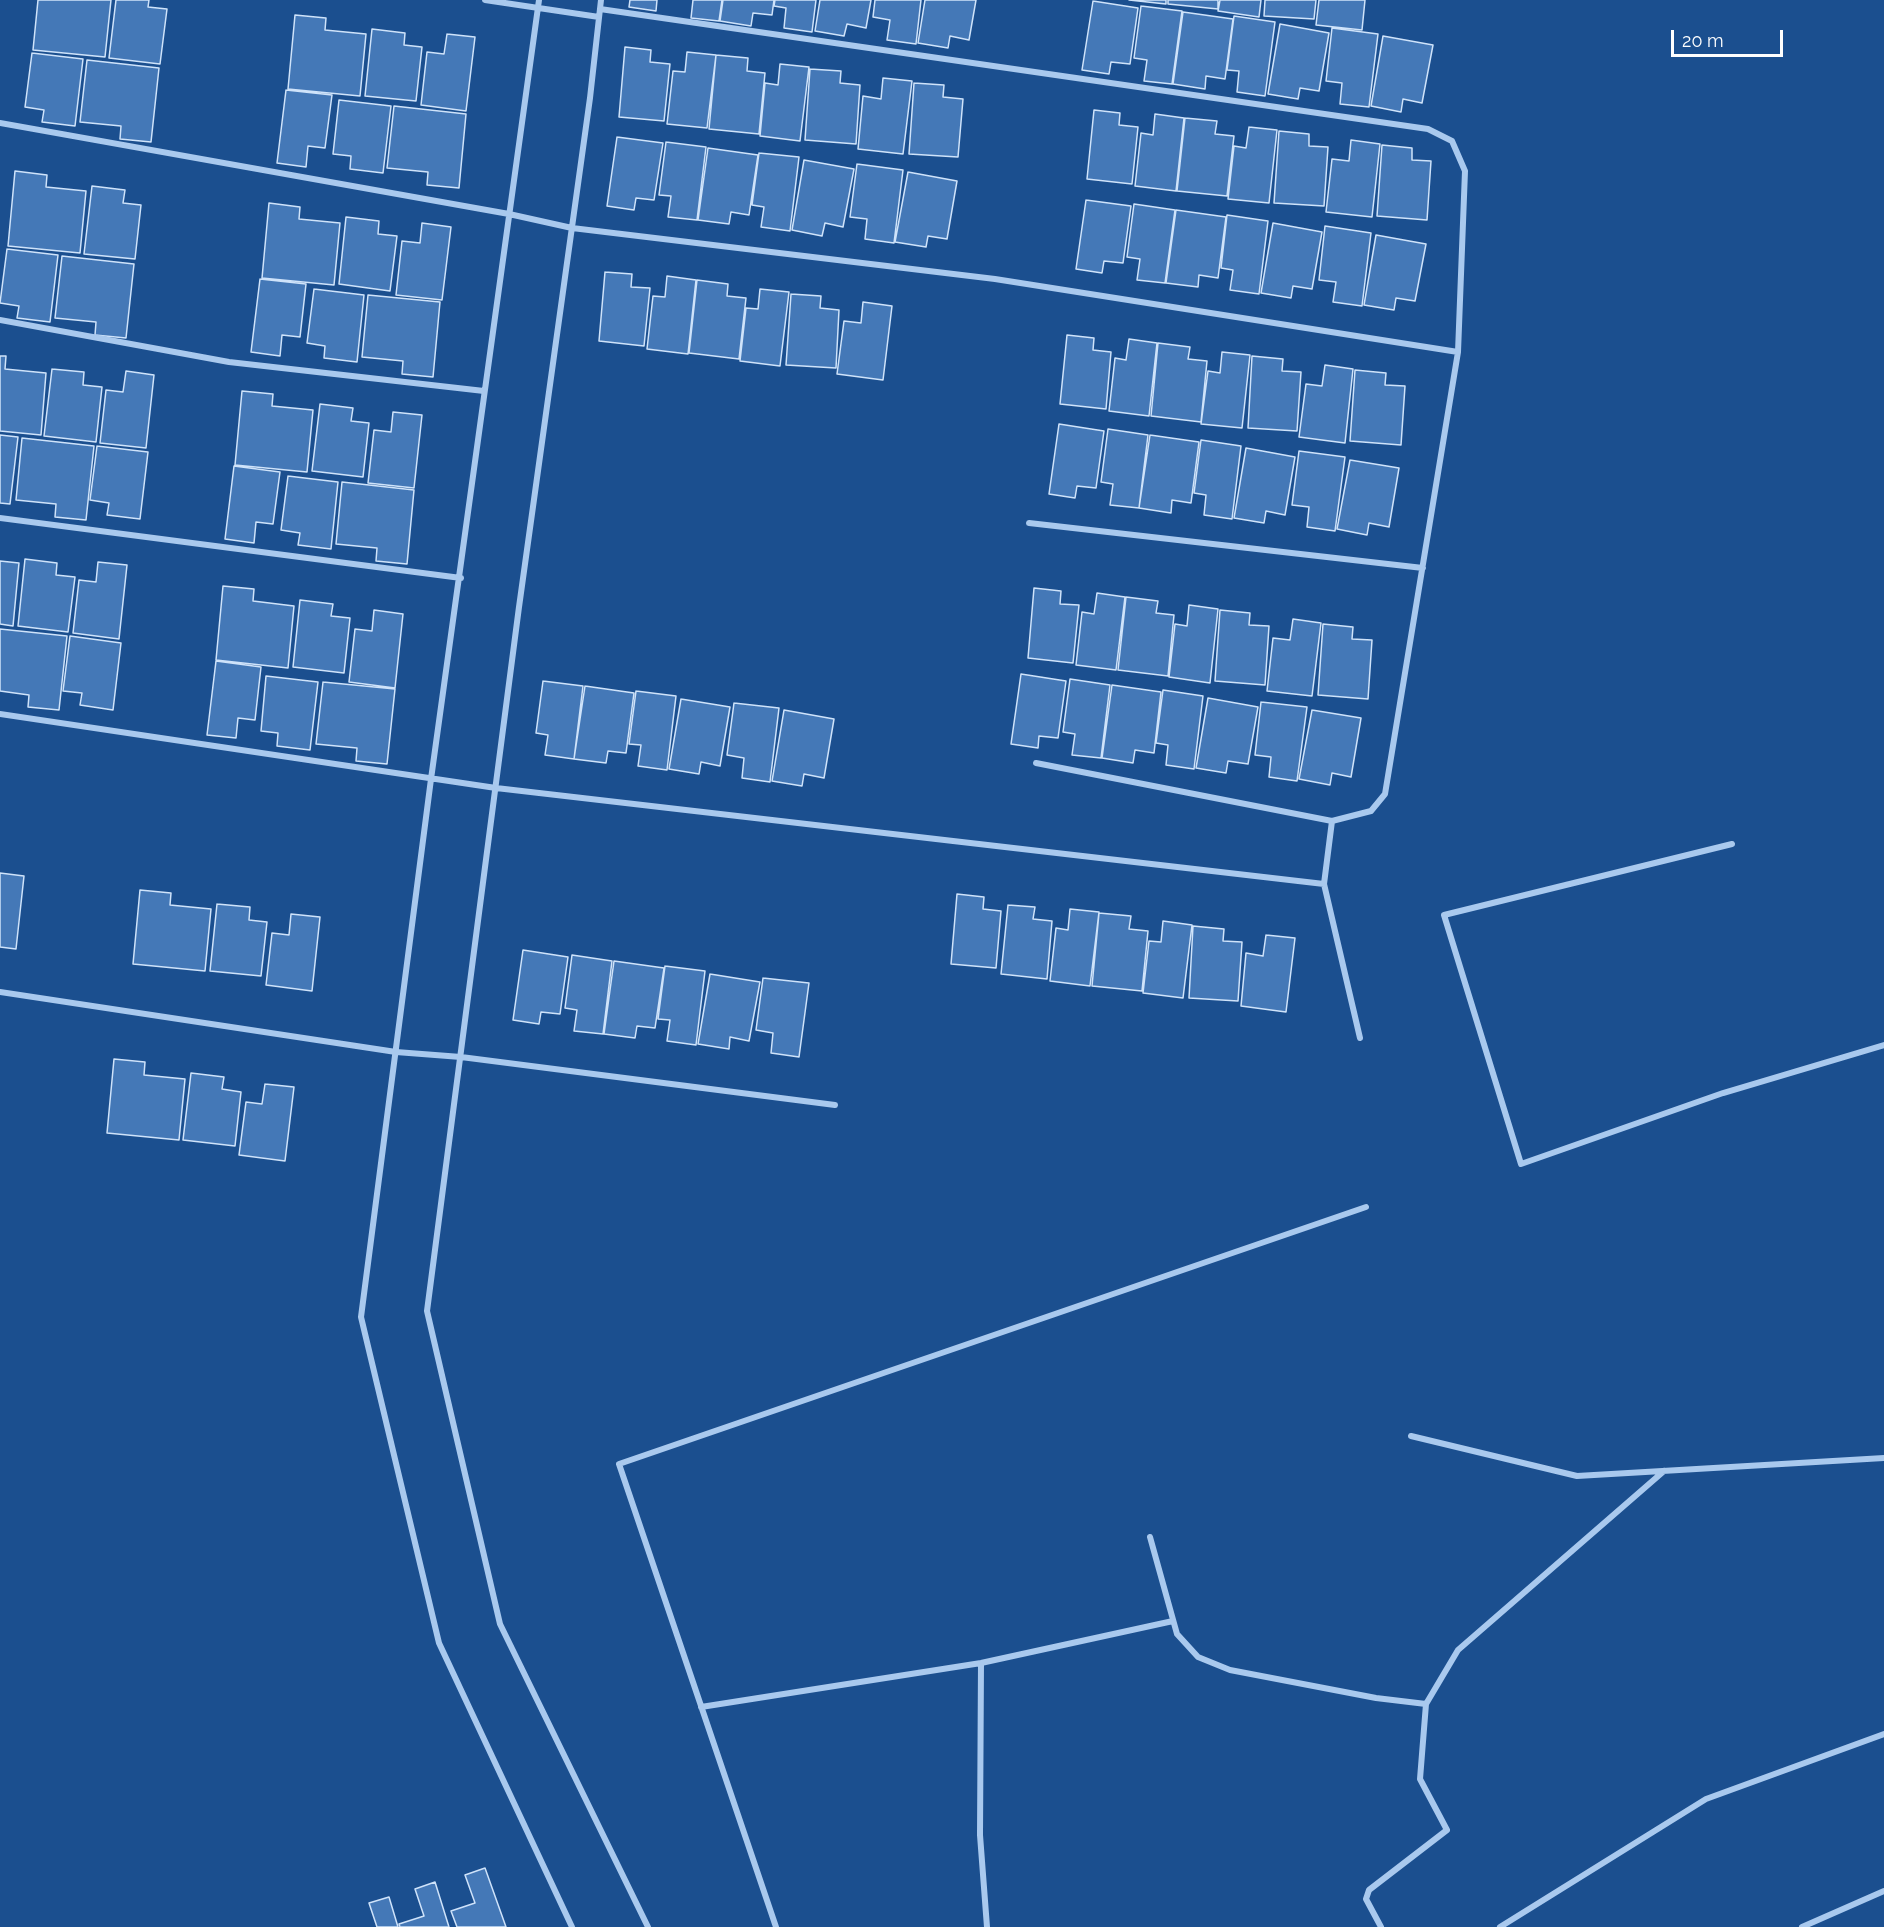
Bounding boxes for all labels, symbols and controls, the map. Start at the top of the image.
scale bar [1674,18,1786,56]
text: 20 m [1682,30,1724,51]

